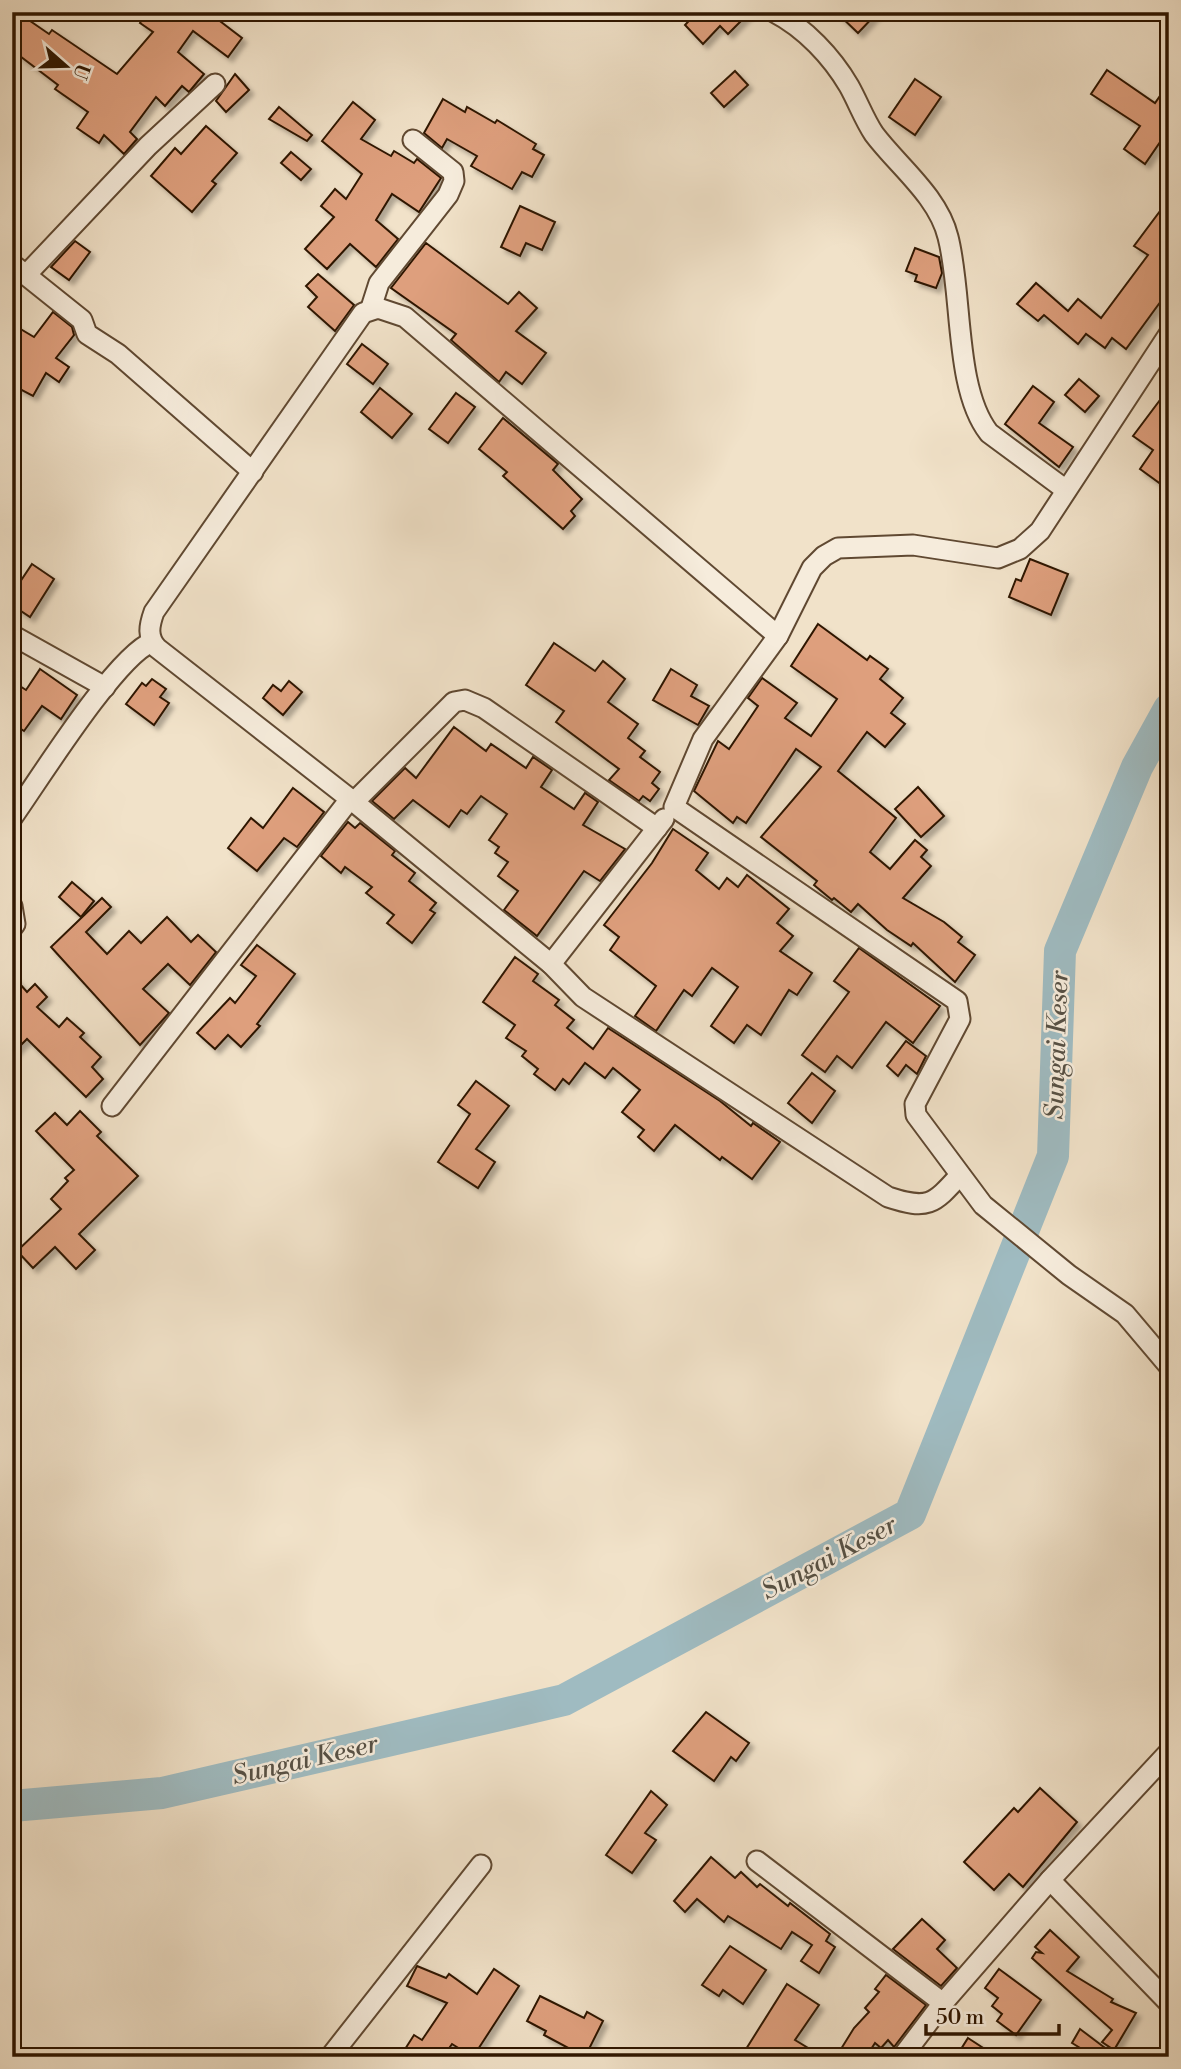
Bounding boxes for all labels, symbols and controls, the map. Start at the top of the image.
north arrow [32,32,102,102]
text: U [67,60,95,83]
water label: Sungai Keser [1038,969,1076,1120]
water label: Sungai Keser [756,1509,903,1607]
water label: Sungai Keser [229,1727,382,1792]
scale bar [926,1992,1058,2036]
text: 50 m [936,2005,984,2031]

